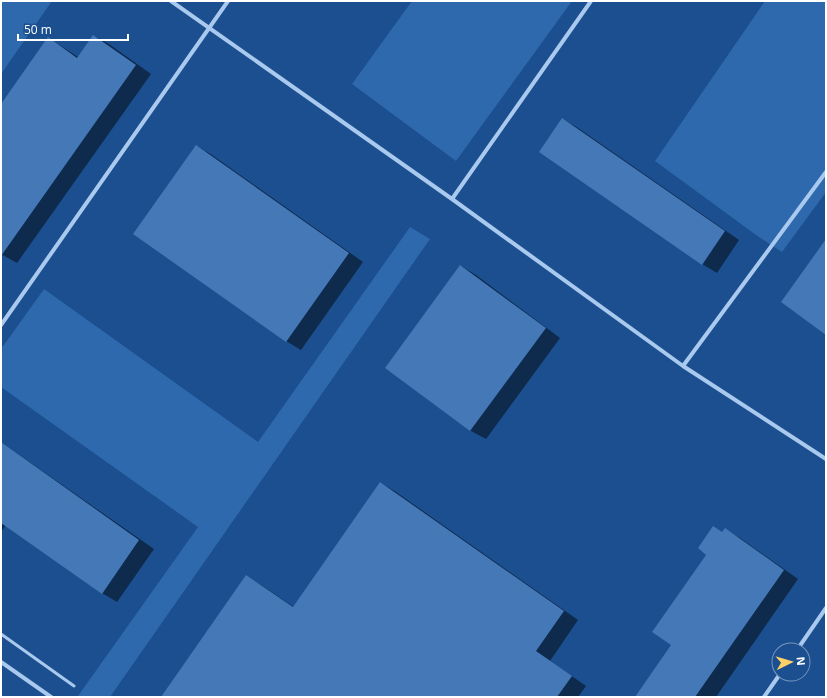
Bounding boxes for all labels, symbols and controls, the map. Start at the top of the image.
scale bar [18,16,128,42]
text: 50 m [24,21,52,38]
north arrow [771,642,811,682]
text: N [794,656,809,666]

